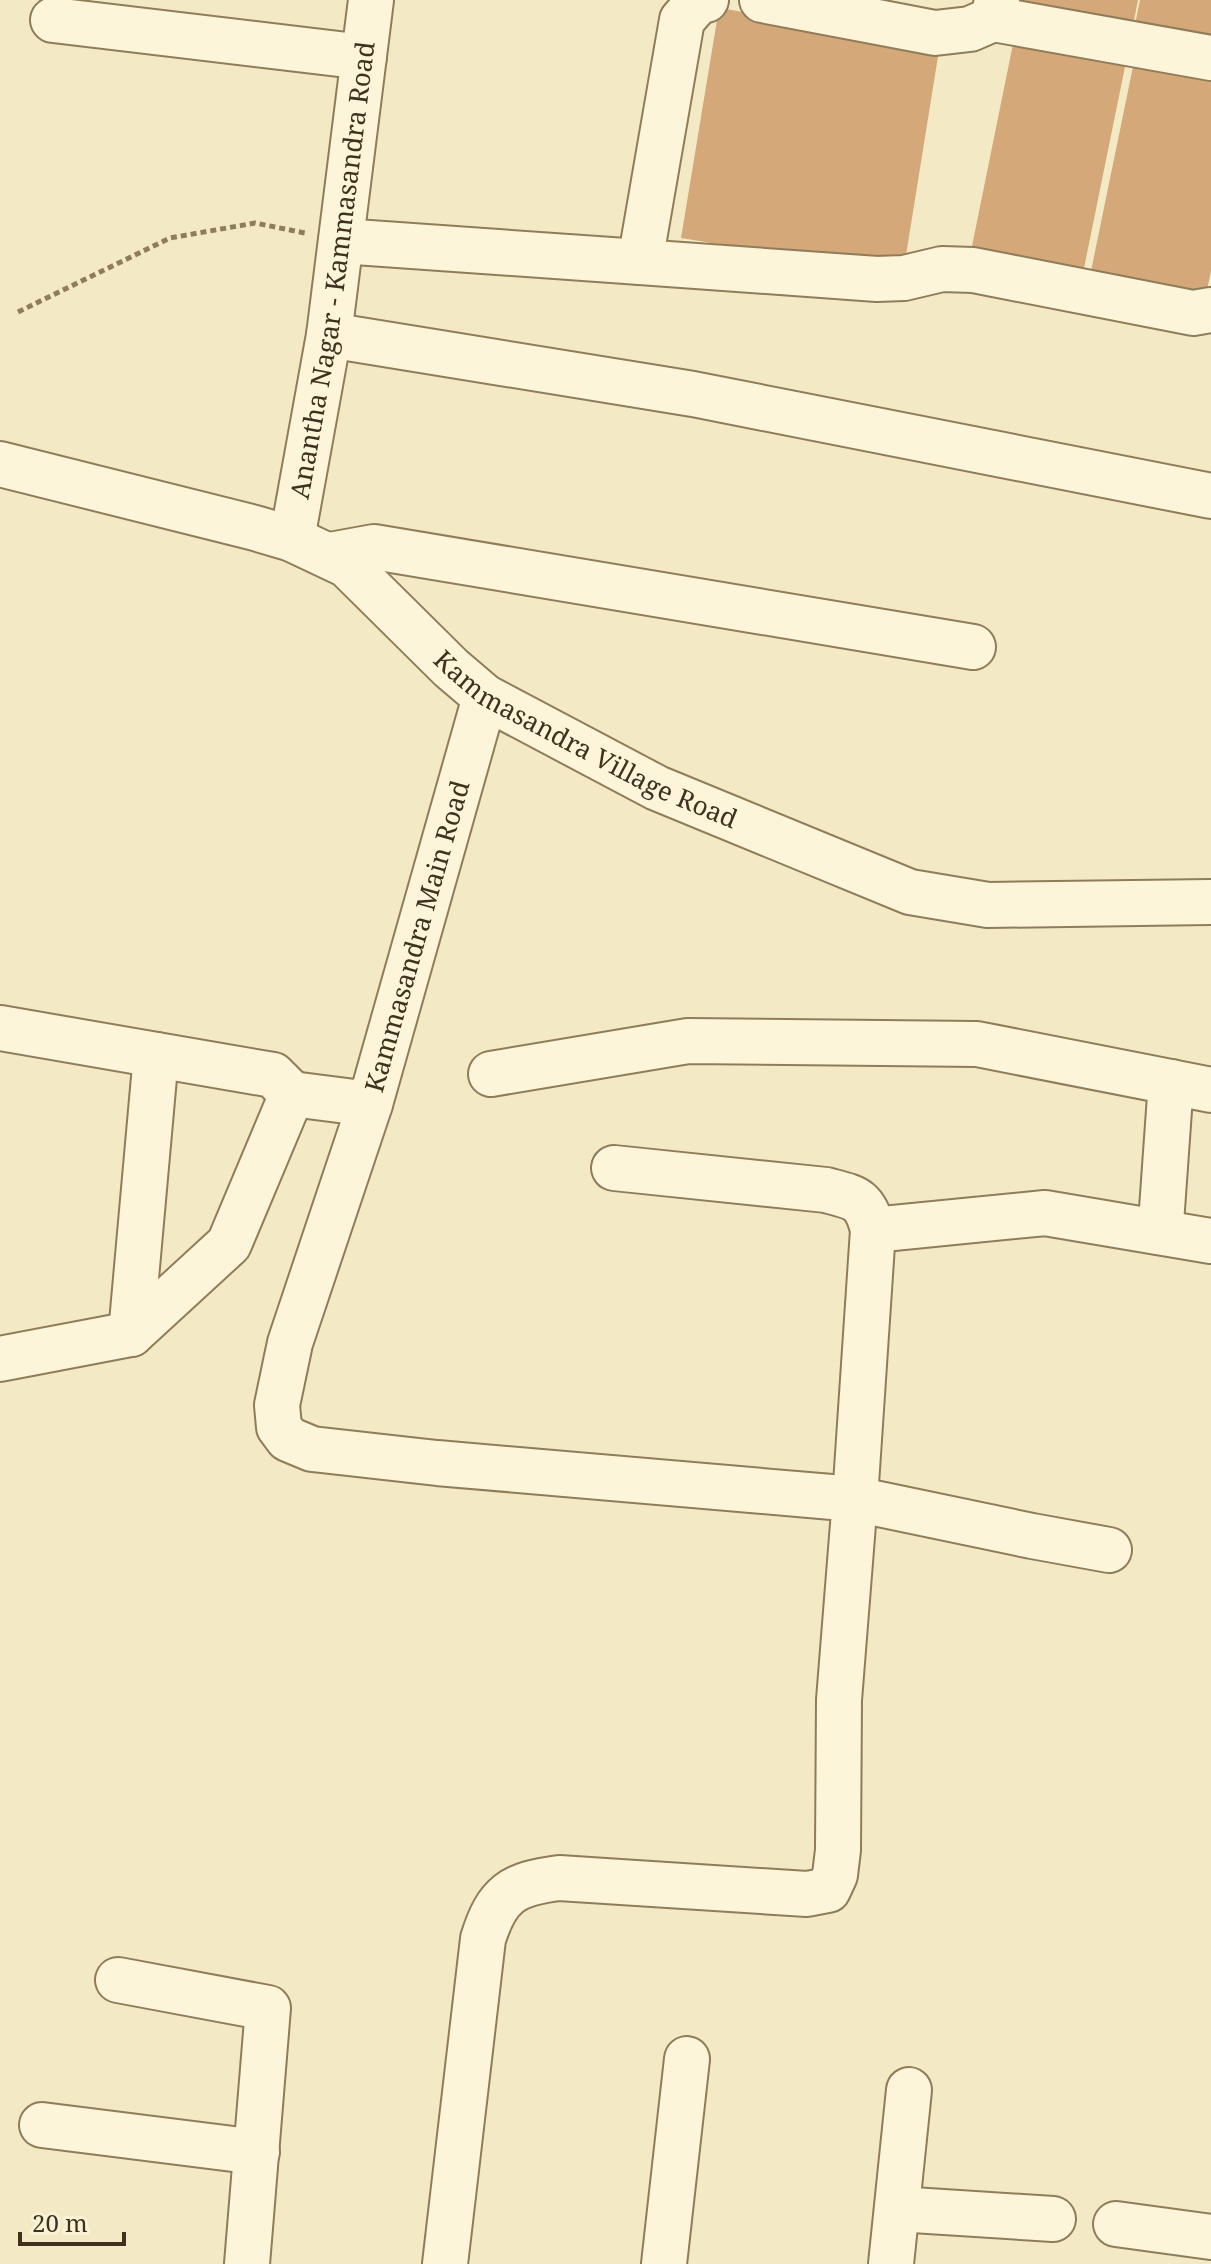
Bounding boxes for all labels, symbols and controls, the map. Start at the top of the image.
street label: Anantha Nagar - Kammasandra Road [281,39,383,502]
street label: Kammasandra Village Road [426,642,743,836]
street label: Kammasandra Main Road [355,776,478,1096]
scale bar [20,2196,124,2246]
text: 20 m [32,2206,88,2239]

